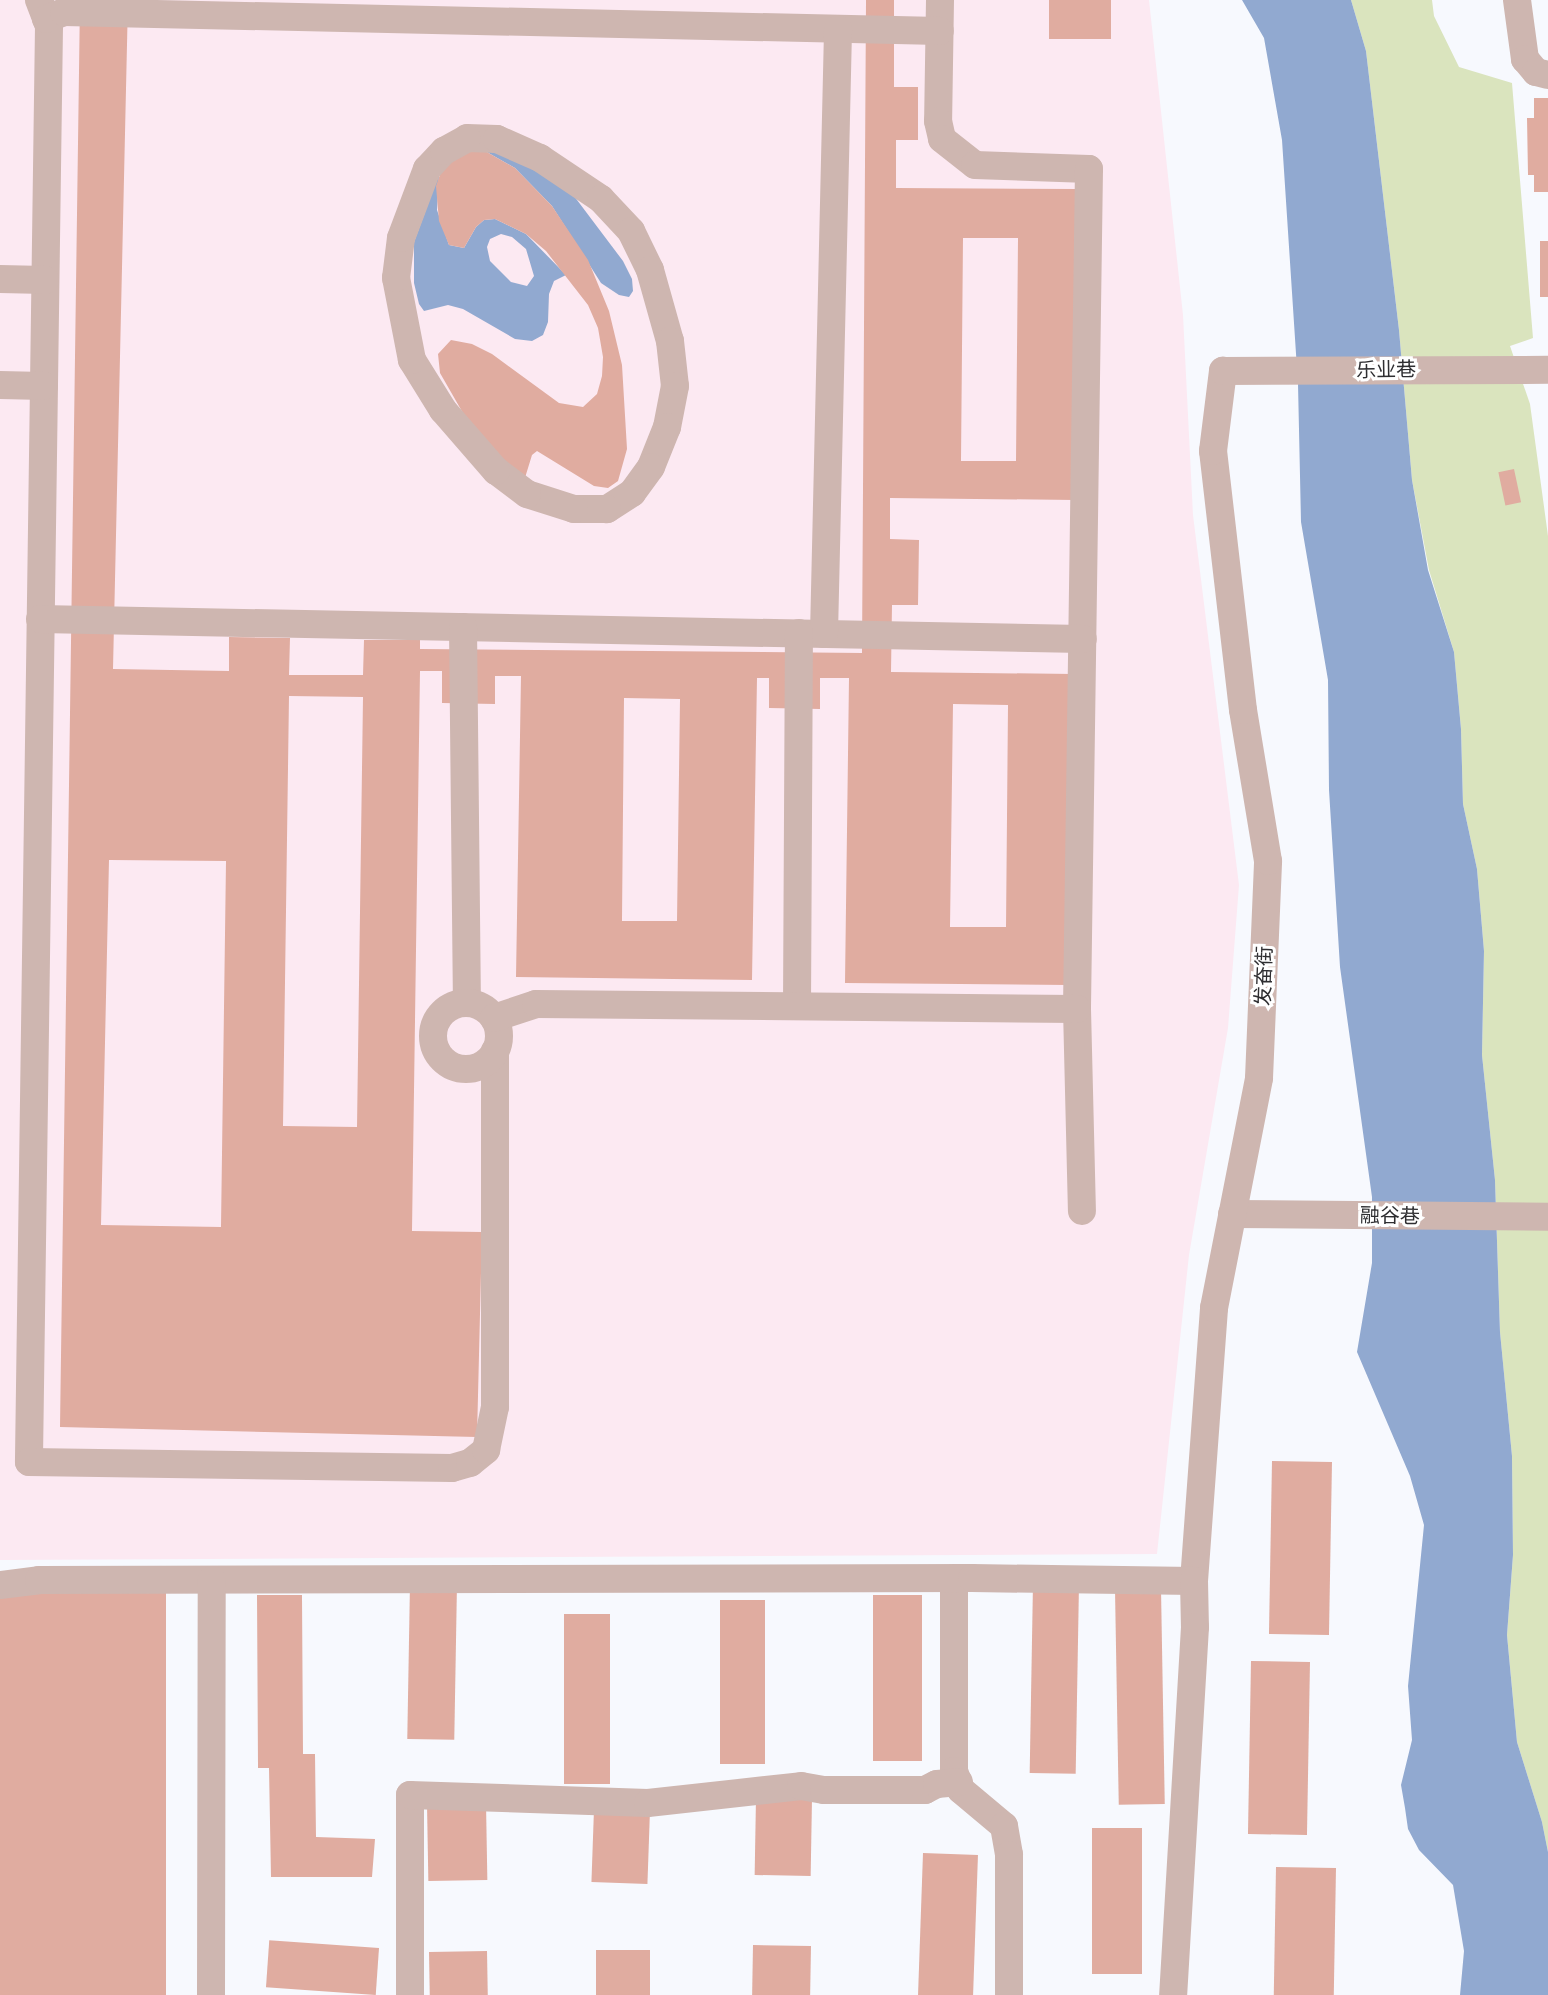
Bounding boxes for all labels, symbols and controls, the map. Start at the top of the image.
street label: 乐业巷 [1356,356,1416,382]
street label: 发奋街 [1250,946,1276,1006]
street label: 融谷巷 [1360,1202,1420,1228]

